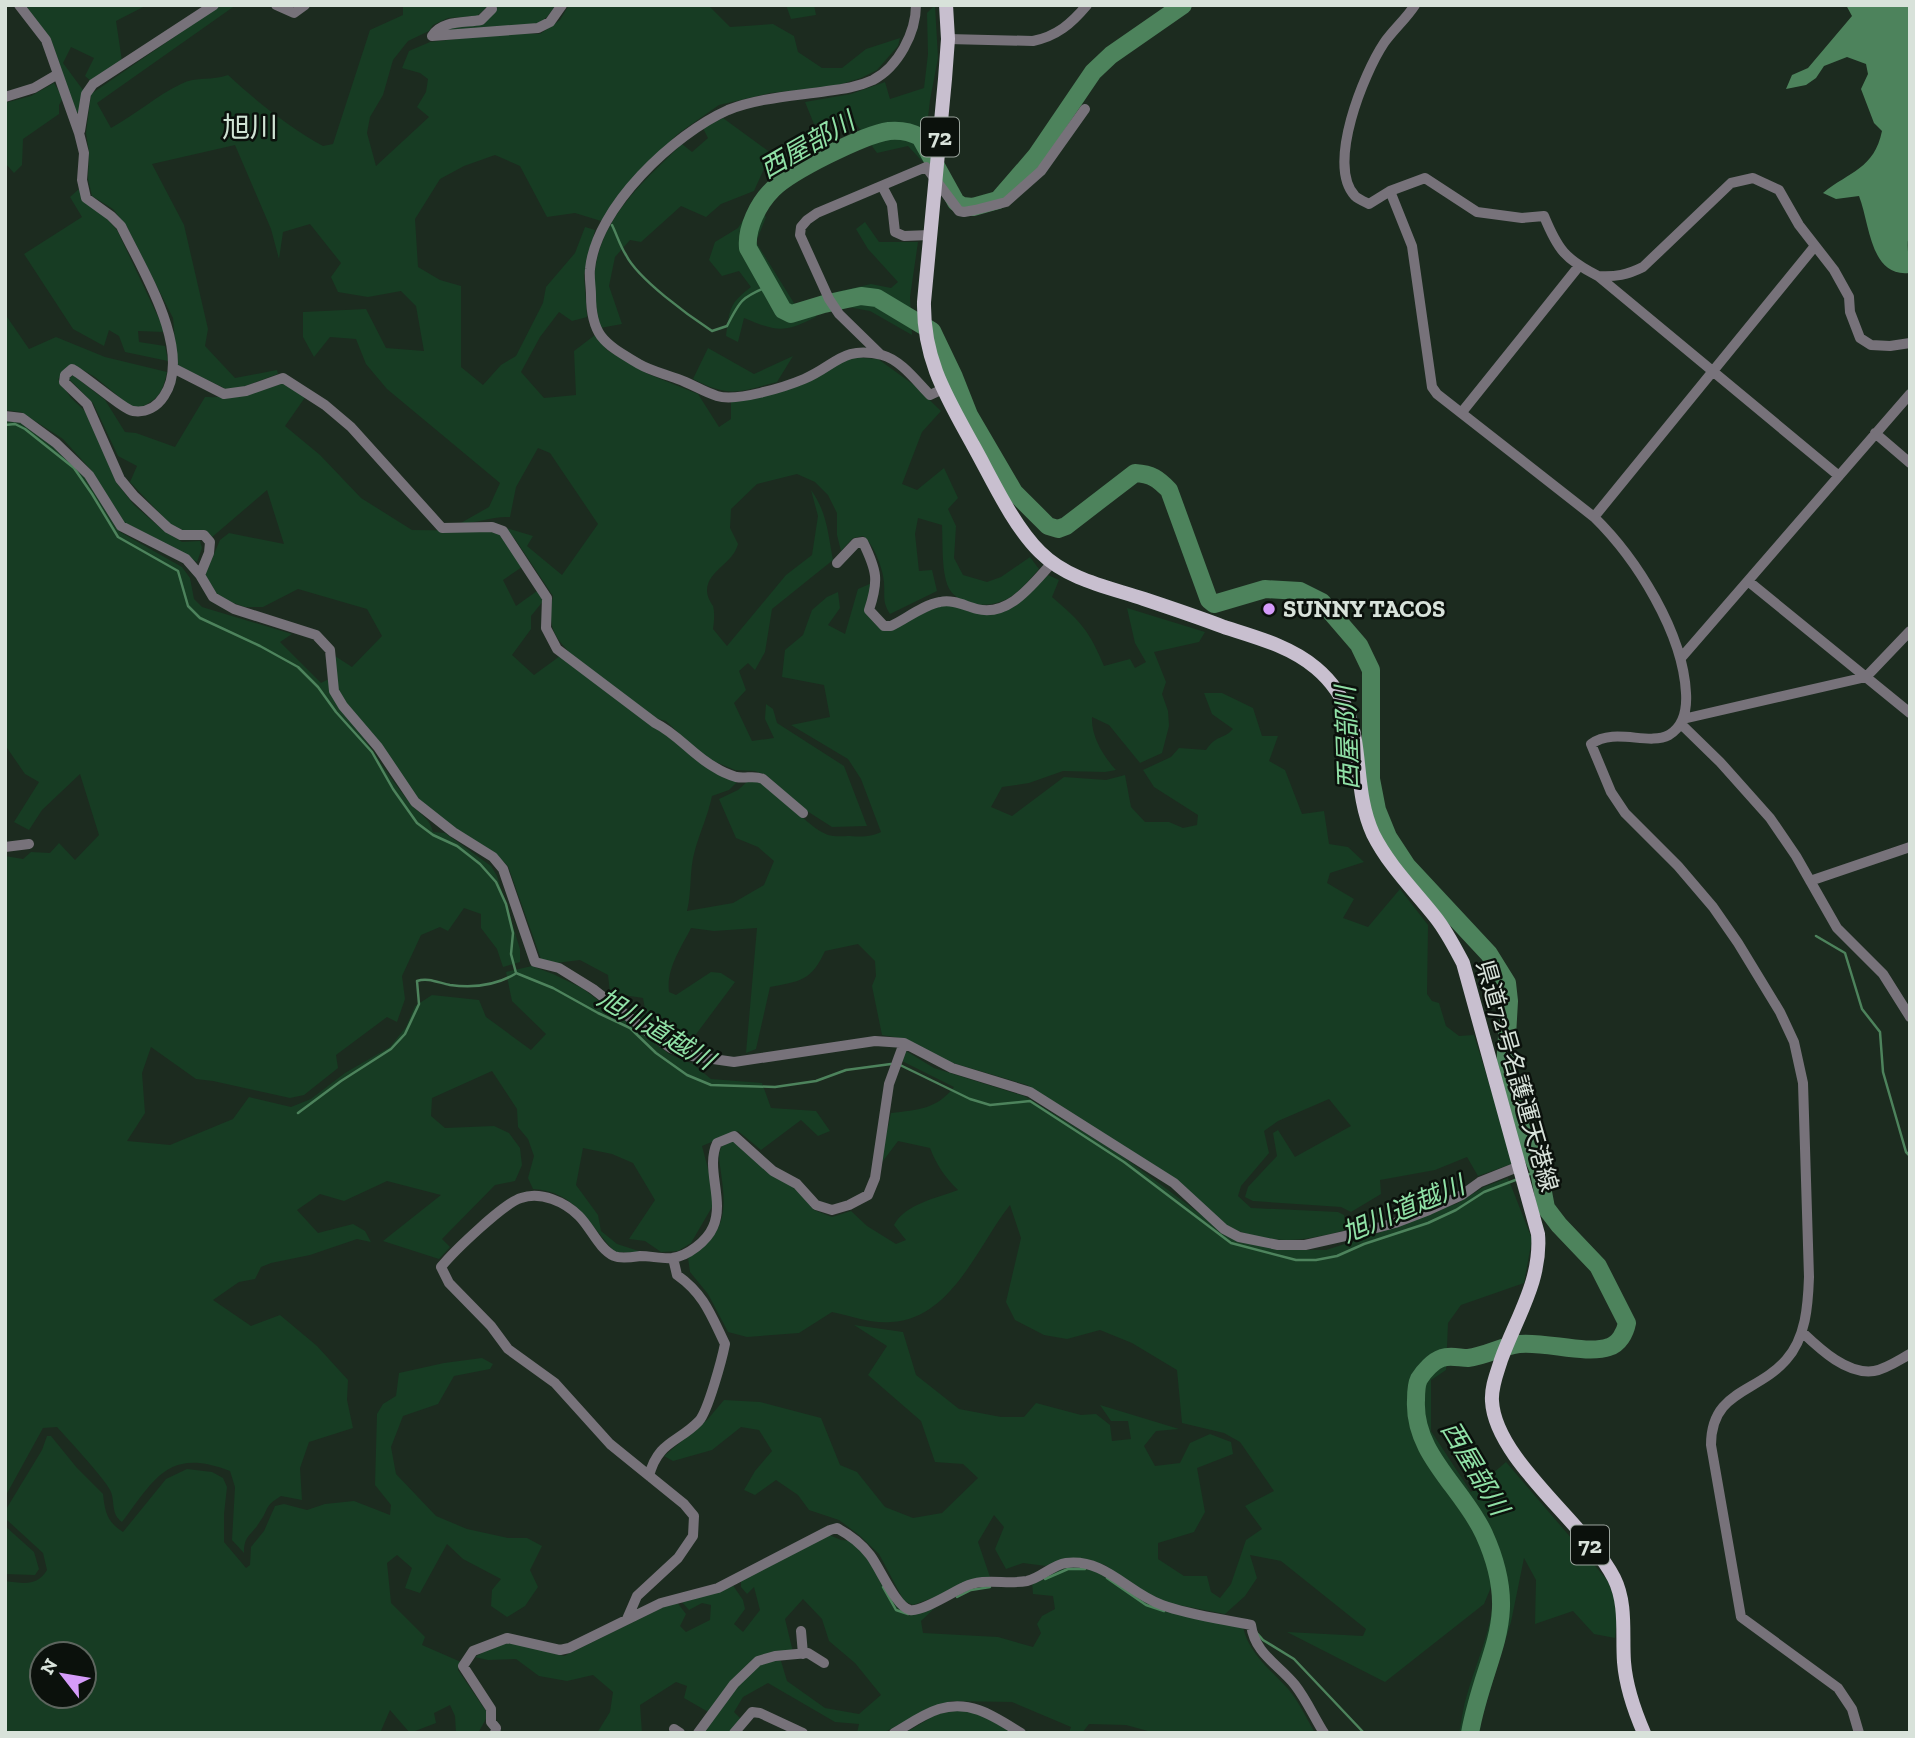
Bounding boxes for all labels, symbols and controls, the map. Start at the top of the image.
water label: 西屋部川 [754,104,863,185]
district label: 旭川 [222,111,278,144]
road number: 72 [921,118,959,156]
place label: SUNNY TACOS [1283,594,1445,623]
marker: SUNNY TACOS [1261,601,1277,617]
water label: 西屋部川 [1329,682,1365,791]
street label: 県道72号名護運天港線 [1471,957,1564,1195]
water label: 旭川道越川 [592,982,723,1078]
water label: 旭川道越川 [1337,1168,1472,1249]
water label: 西屋部川 [1434,1415,1517,1523]
road number: 72 [1571,1526,1609,1564]
north arrow [28,1640,98,1710]
text: N [35,1654,62,1679]

